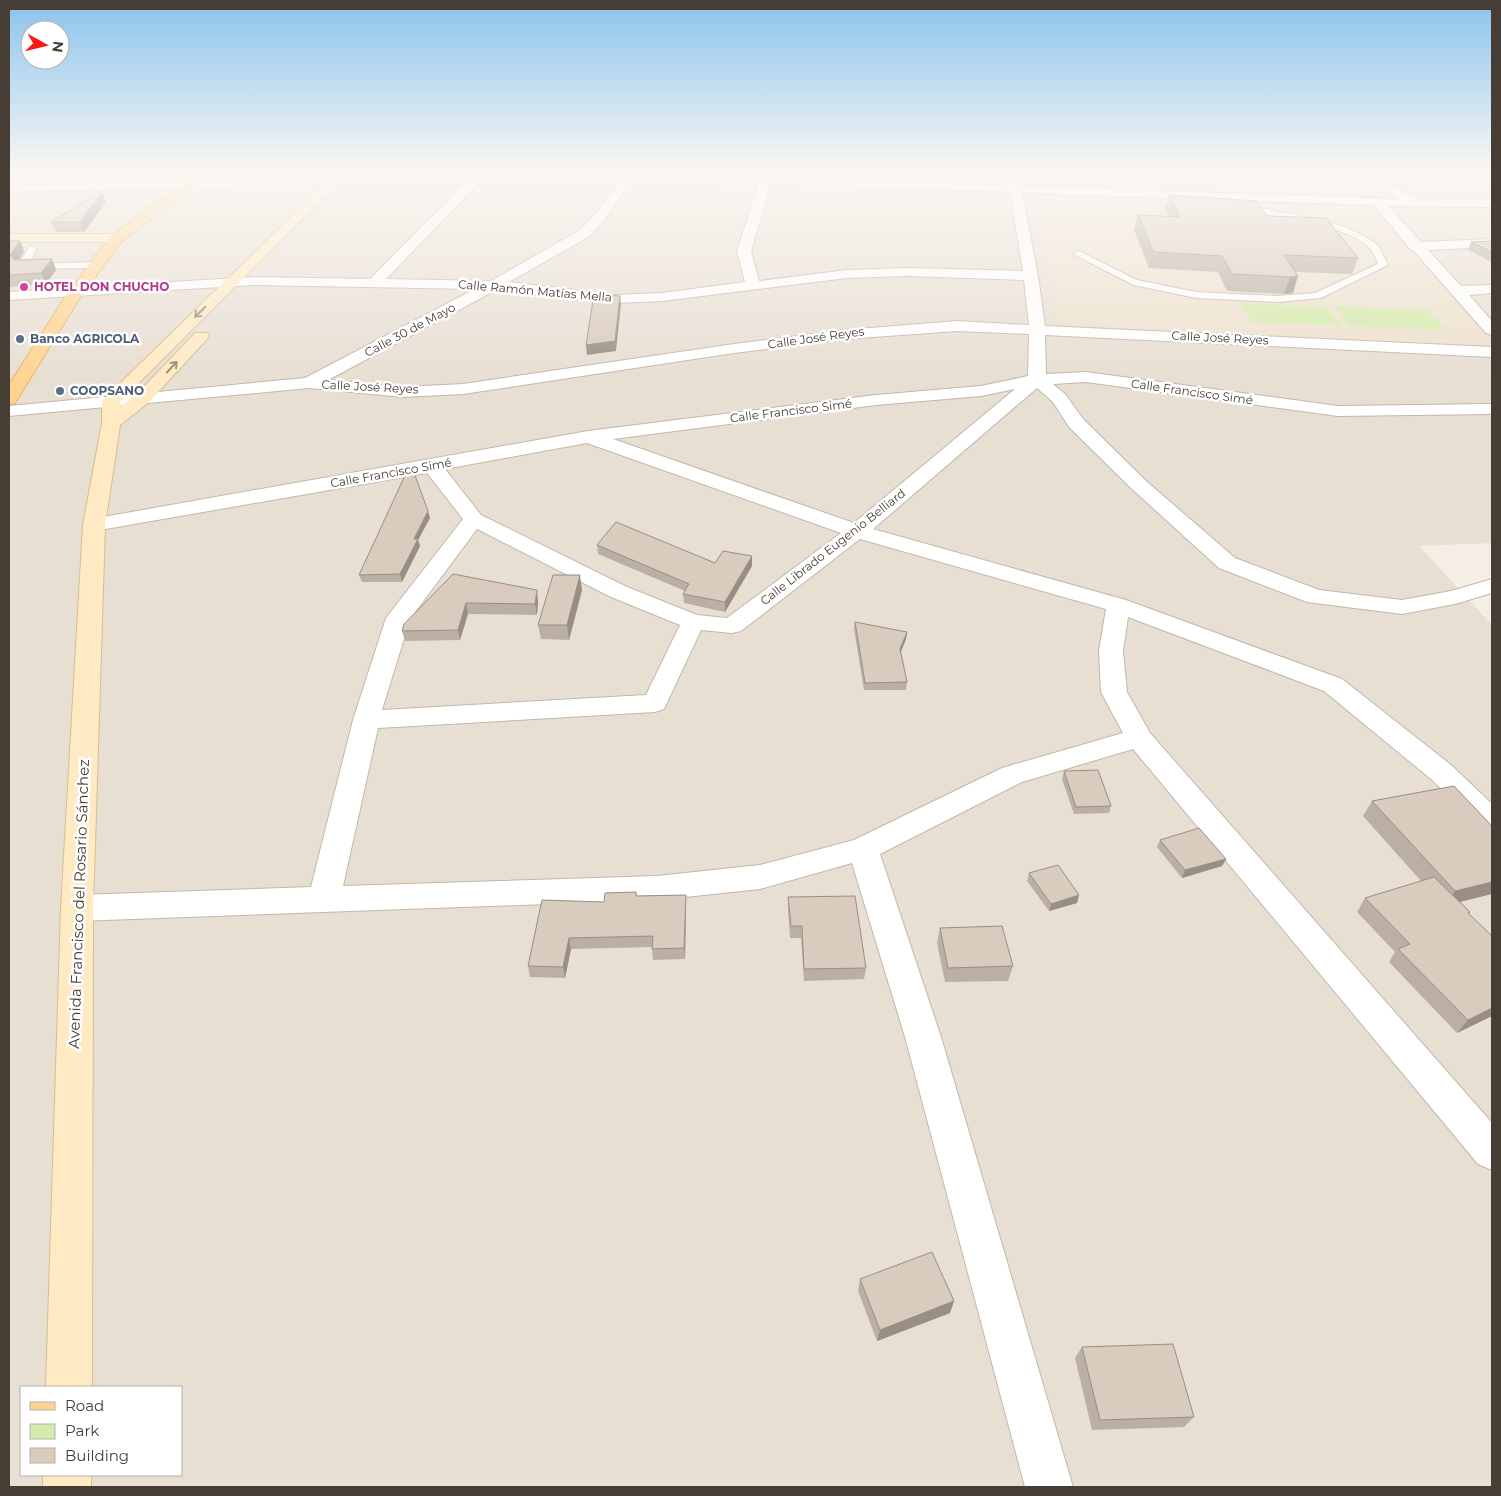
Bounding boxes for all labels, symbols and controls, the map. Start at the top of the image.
north arrow [20,20,70,70]
text: N [48,40,68,54]
street label: Calle Ramón Matías Mella [457,276,613,305]
place label: HOTEL DON CHUCHO [34,279,169,294]
marker: HOTEL DON CHUCHO [18,281,30,293]
street label: Calle 30 de Mayo [362,299,458,360]
one-way arrow [194,306,206,318]
street label: Calle José Reyes [767,323,865,352]
street label: Calle José Reyes [1171,327,1269,348]
place label: Banco AGRICOLA [30,331,140,346]
marker: Banco AGRICOLA [14,333,26,345]
one-way arrow [166,360,178,373]
street label: Calle José Reyes [321,376,419,397]
street label: Calle Francisco Simé [1130,376,1254,407]
place label: COOPSANO [70,383,144,398]
marker: COOPSANO [54,385,66,397]
street label: Calle Francisco Simé [729,396,853,425]
street label: Calle Francisco Simé [329,454,453,491]
street label: Calle Librado Eugenio Belliard [757,485,908,608]
street label: Avenida Francisco del Rosario Sánchez [64,759,93,1049]
legend [20,1386,182,1476]
text: Road [65,1396,104,1415]
text: Park [65,1421,99,1440]
text: Building [65,1446,129,1465]

